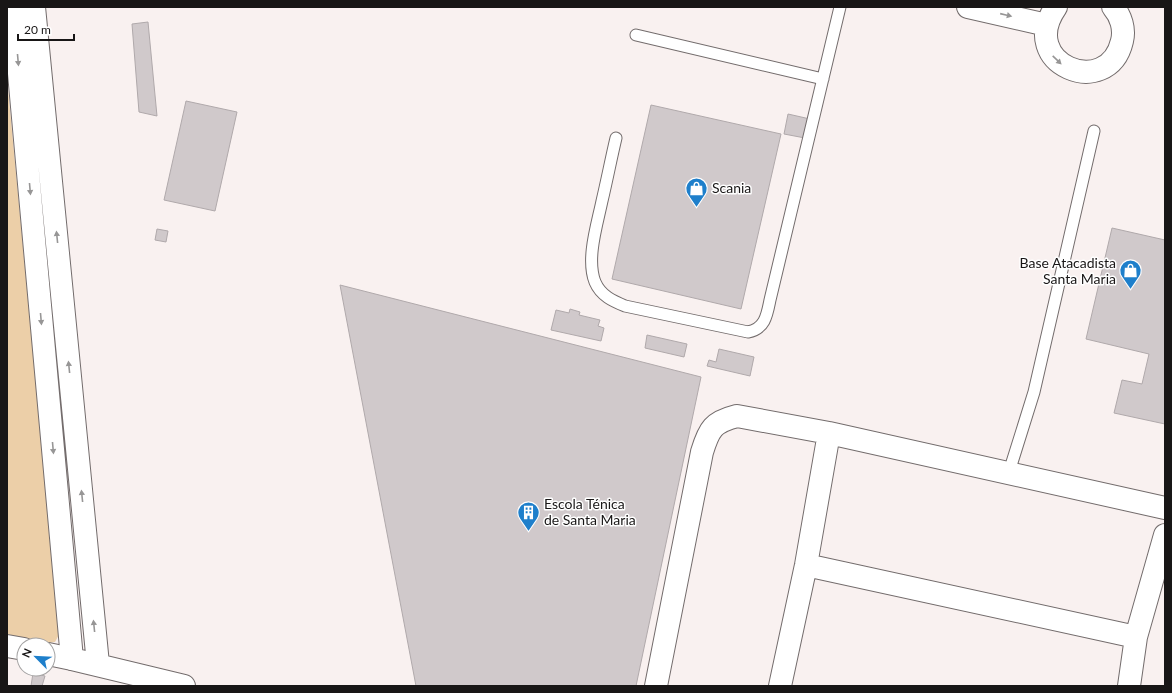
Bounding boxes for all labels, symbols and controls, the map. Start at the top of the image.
one-way arrow [1000,13,1012,19]
scale bar [18,16,74,42]
text: 20 m [24,22,51,37]
one-way arrow [15,54,21,66]
one-way arrow [1053,55,1062,64]
shop icon: Scania [683,175,709,208]
place label: Scania [712,179,751,196]
one-way arrow [26,183,33,195]
one-way arrow [53,231,60,244]
place label: Base Atacadista Santa Maria [1020,254,1116,287]
shop icon: Base Atacadista Santa Maria [1118,258,1144,291]
one-way arrow [38,313,45,325]
one-way arrow [66,361,72,373]
one-way arrow [50,442,56,454]
one-way arrow [78,490,85,502]
place label: Escola Ténica de Santa Maria [544,495,636,528]
building icon: Escola Ténica de Santa Maria [515,499,541,532]
one-way arrow [91,620,97,632]
north arrow [16,637,56,677]
text: N [19,646,34,659]

